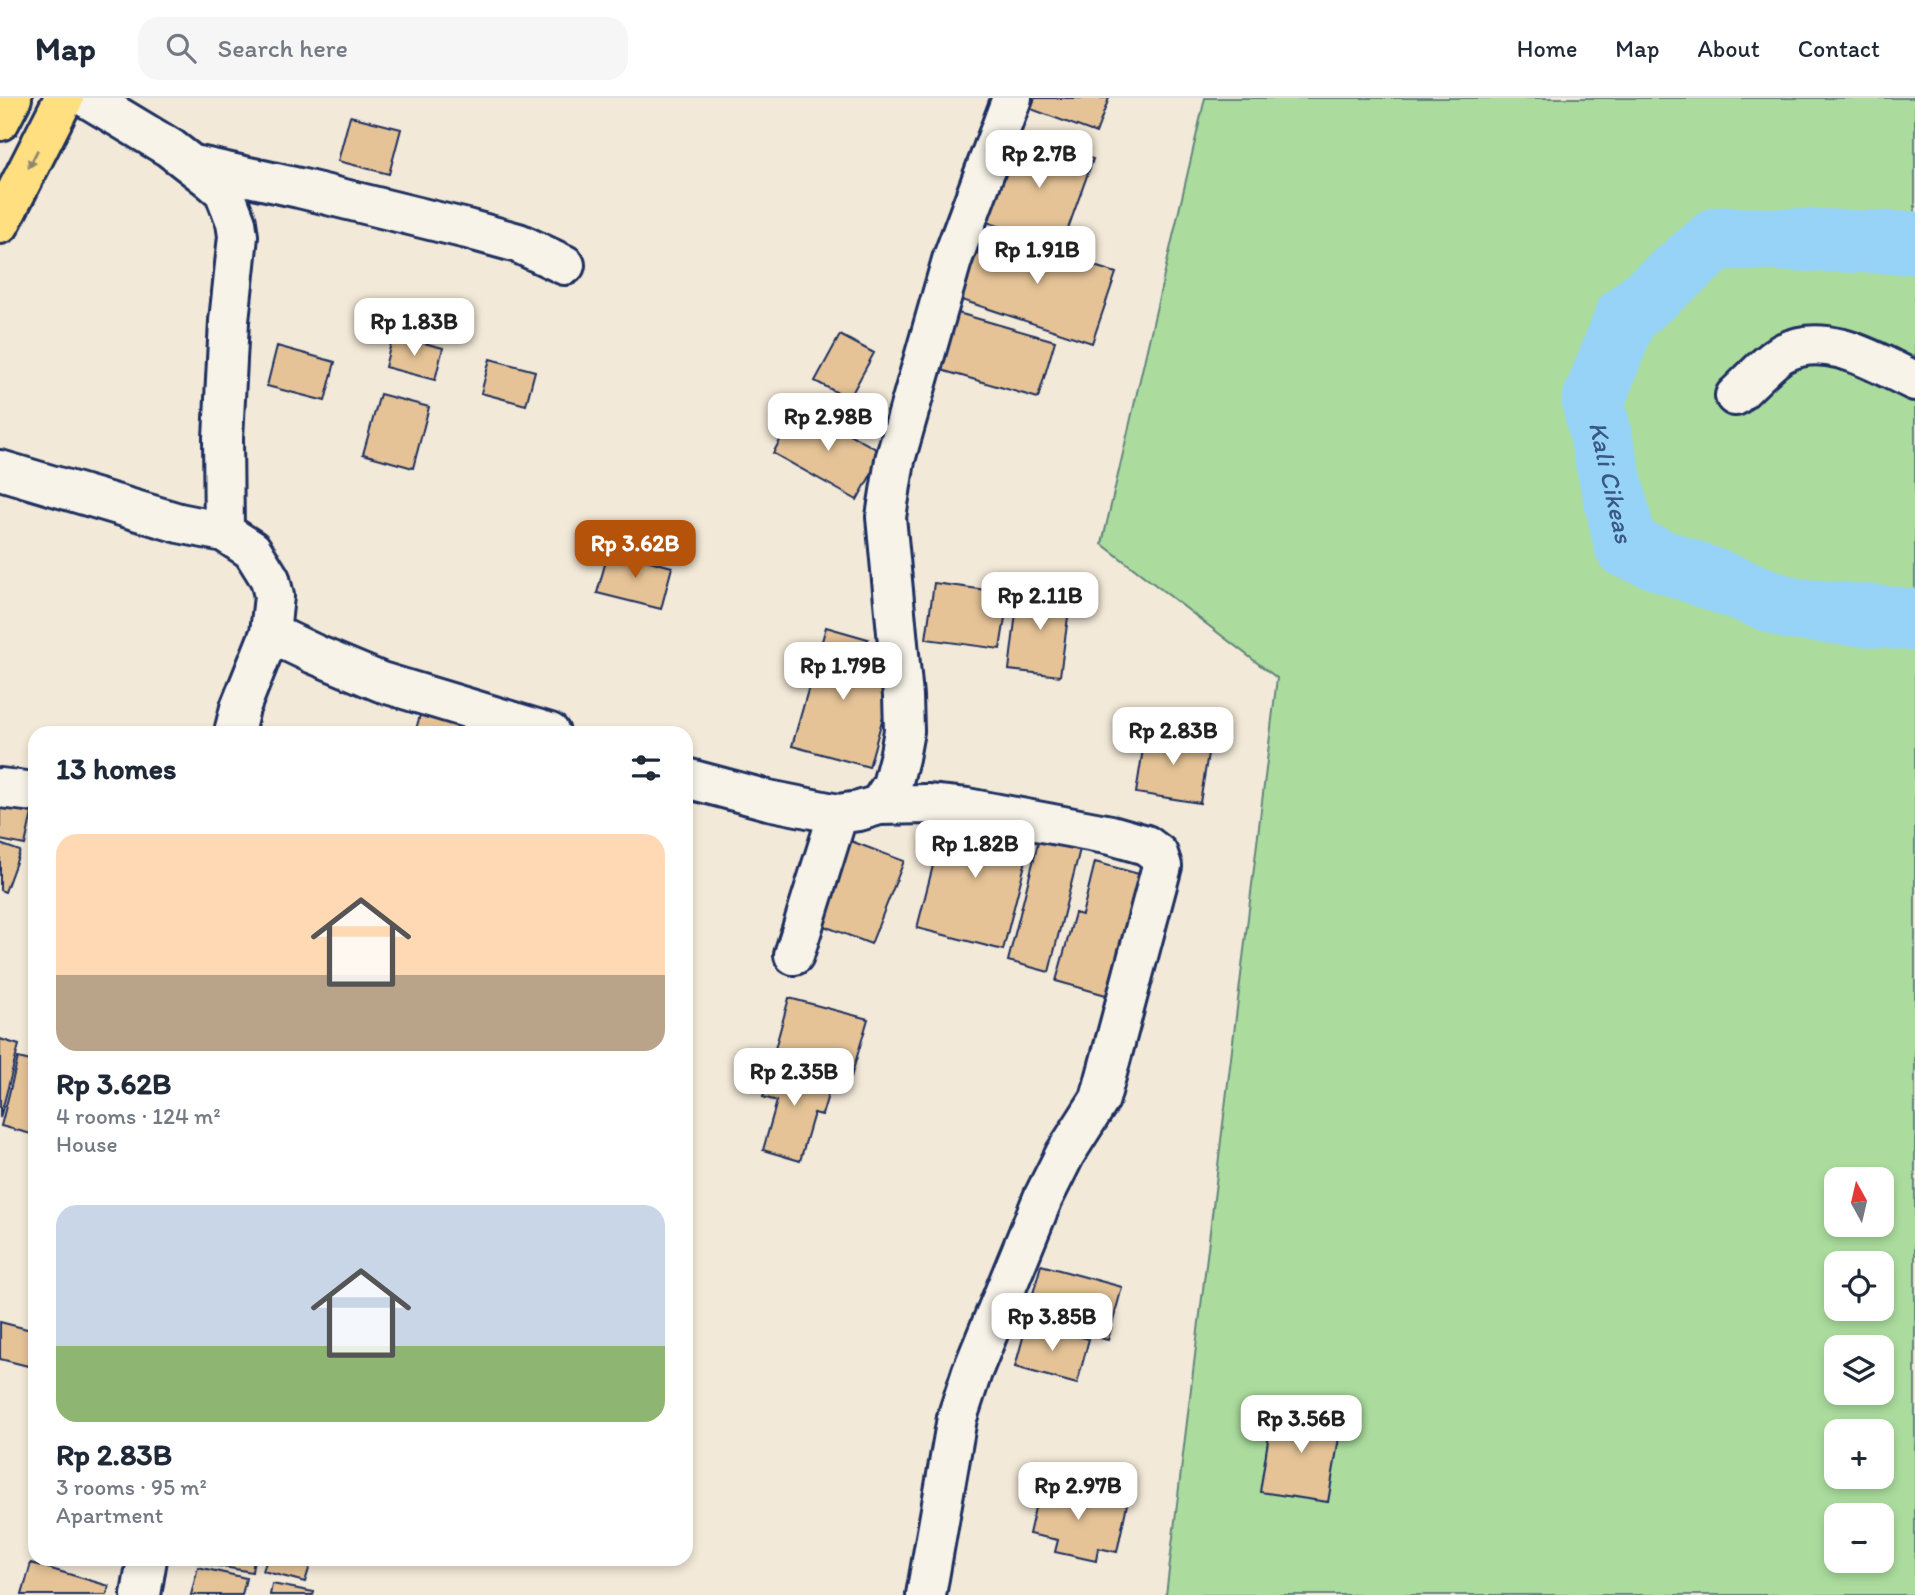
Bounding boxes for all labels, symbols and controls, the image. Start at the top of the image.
search box [138,17,628,80]
text: Map [35,29,96,68]
icon: search [162,29,200,67]
text: Search here [218,32,348,64]
text: Home [1517,34,1577,63]
text: Map [1615,34,1659,63]
text: About [1697,34,1760,63]
text: Contact [1798,34,1880,63]
pin: Rp 2.7B [974,130,1104,190]
text: Rp 2.7B [1002,139,1076,167]
one-way arrow [27,149,38,169]
pin: Rp 1.91B [965,226,1109,286]
text: Rp 1.91B [994,235,1080,263]
pin: Rp 1.83B [342,299,486,358]
text: Rp 1.83B [370,307,458,335]
pin: Rp 2.98B [756,394,900,453]
text: Rp 2.98B [784,402,872,430]
water label: Kali Cikeas [1582,418,1641,547]
pin: Rp 3.62B [563,520,707,580]
text: Rp 3.62B [591,529,679,557]
pin: Rp 2.11B [968,573,1112,632]
text: Rp 2.11B [997,581,1083,609]
pin: Rp 1.79B [771,642,915,702]
text: Rp 1.79B [800,651,886,679]
pin: Rp 2.83B [1101,708,1245,767]
text: Rp 2.83B [1129,716,1218,744]
icon: filters [627,749,665,787]
text: 13 homes [56,750,176,787]
pin: Rp 1.82B [903,820,1047,880]
text: Rp 1.82B [931,829,1019,857]
icon: home [298,879,424,1005]
pin: Rp 2.35B [722,1048,866,1108]
text: Rp 2.35B [750,1057,838,1085]
text: Rp 3.62B [56,1065,172,1102]
text: 4 rooms · 124 m² [56,1102,221,1130]
text: House [56,1130,118,1158]
north arrow [1824,1167,1894,1237]
map controls [1824,1167,1894,1573]
icon: home [298,1250,424,1376]
button: locate [1824,1251,1894,1321]
pin: Rp 3.85B [980,1294,1124,1353]
text: Rp 3.85B [1008,1302,1096,1330]
button: layers [1824,1335,1894,1405]
pin: Rp 3.56B [1229,1396,1373,1455]
text: Rp 3.56B [1257,1404,1345,1432]
button: + [1824,1419,1894,1489]
text: Rp 2.83B [56,1436,172,1473]
pin: Rp 2.97B [1006,1462,1150,1522]
text: Rp 2.97B [1034,1471,1122,1499]
text: 3 rooms · 95 m² [56,1473,207,1501]
text: Apartment [56,1501,163,1529]
button: − [1824,1503,1894,1573]

